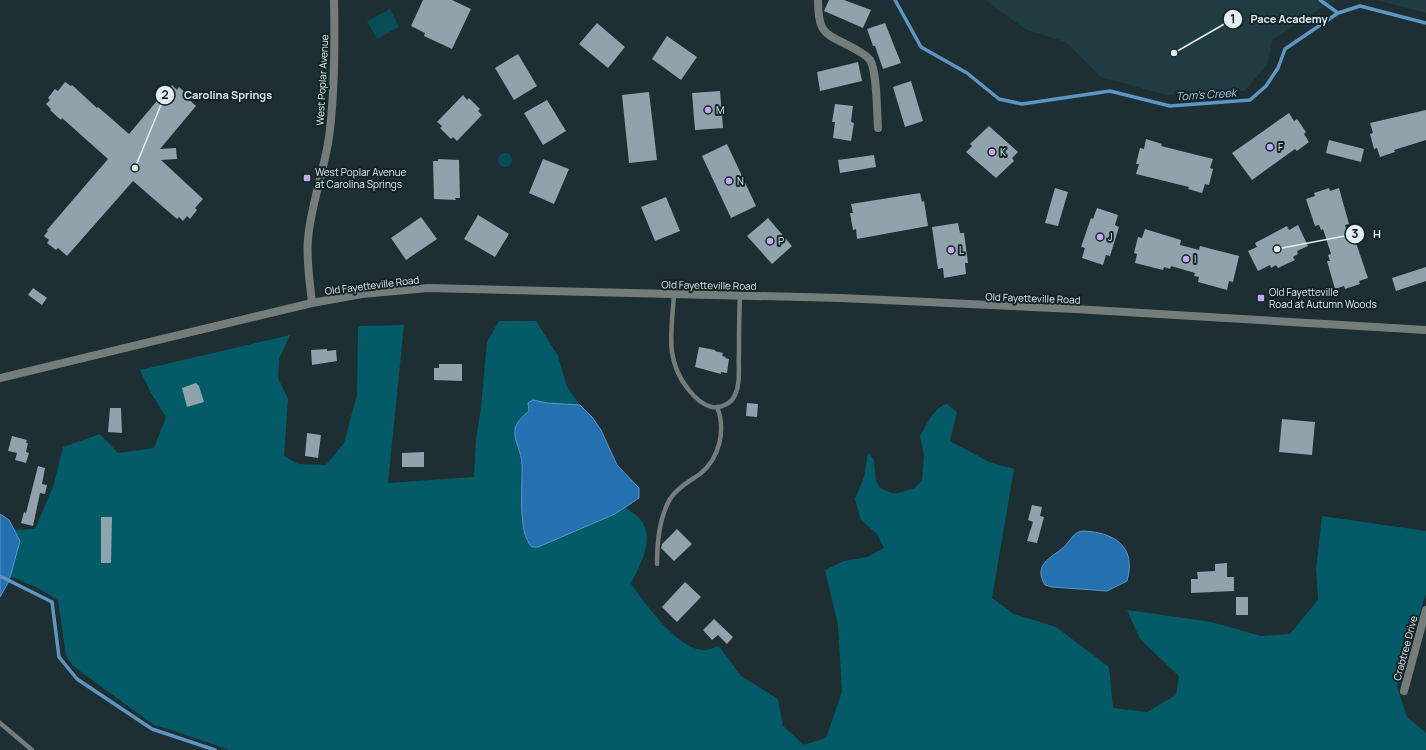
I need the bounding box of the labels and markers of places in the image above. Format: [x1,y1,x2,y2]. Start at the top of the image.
callout: Pace Academy [1223,7,1336,30]
callout: Carolina Springs [155,83,280,106]
place label: M [716,103,724,117]
marker: M [703,105,713,115]
place label: F [1278,140,1283,154]
marker: F [1265,142,1275,152]
place label: K [1000,145,1006,159]
marker: K [987,147,997,157]
place label: West Poplar Avenue at Carolina Springs [315,165,407,191]
marker: West Poplar Avenue at Carolina Springs [302,173,312,183]
place label: N [737,174,744,188]
marker: N [724,176,734,186]
callout: H [1345,222,1389,245]
place label: J [1108,230,1113,244]
marker: J [1095,232,1105,242]
place label: P [778,234,784,248]
marker: P [765,236,775,246]
place label: L [959,243,964,257]
marker: L [946,245,956,255]
place label: I [1194,252,1196,266]
marker: I [1181,254,1191,264]
place label: Old Fayetteville Road at Autumn Woods [1269,285,1377,311]
marker: Old Fayetteville Road at Autumn Woods [1256,293,1266,303]

